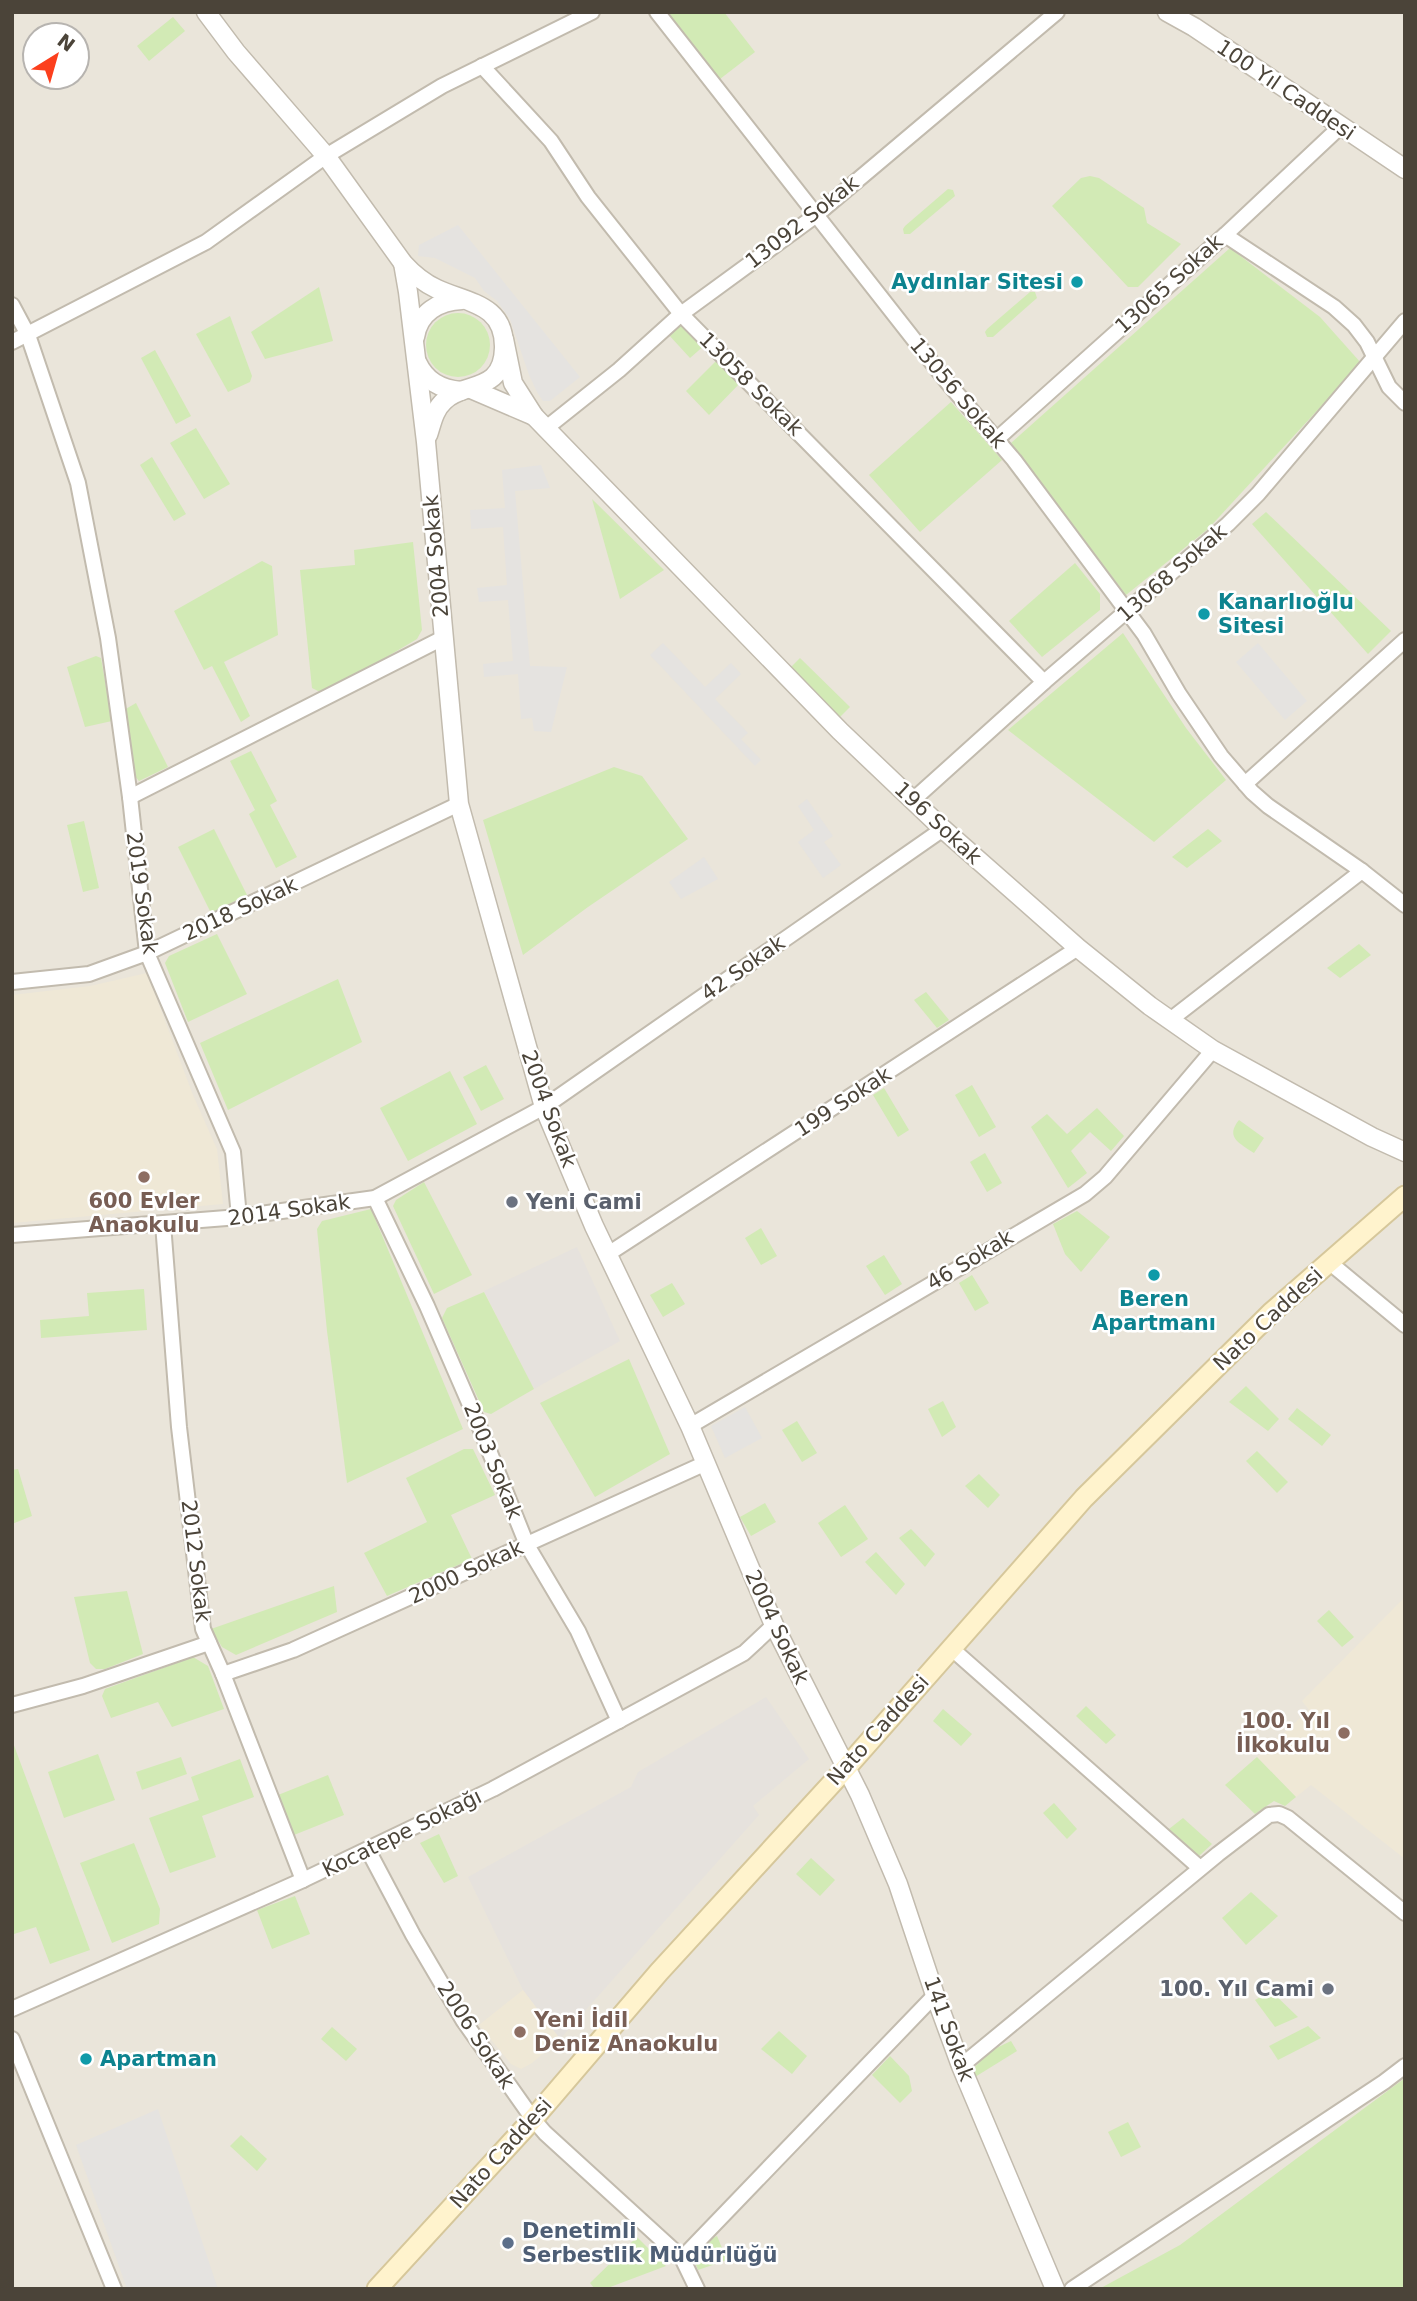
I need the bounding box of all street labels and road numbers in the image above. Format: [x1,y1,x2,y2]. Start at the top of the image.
street label: 100 Yıl Caddesi [1212,35,1360,145]
street label: 13092 Sokak [741,170,864,273]
street label: 13065 Sokak [1110,229,1228,339]
street label: 13058 Sokak [694,327,808,441]
street label: 13056 Sokak [905,333,1012,454]
street label: 2004 Sokak [419,493,453,618]
street label: 13068 Sokak [1113,519,1232,627]
street label: 196 Sokak [890,777,987,870]
street label: 2019 Sokak [122,830,163,956]
street label: 2018 Sokak [179,872,302,946]
street label: 42 Sokak [697,930,790,1005]
street label: 2004 Sokak [517,1047,582,1172]
street label: 199 Sokak [790,1062,896,1142]
street label: 2014 Sokak [226,1189,352,1230]
street label: 46 Sokak [923,1224,1018,1295]
street label: Nato Caddesi [1209,1262,1327,1376]
street label: 2003 Sokak [459,1399,527,1523]
street label: 2012 Sokak [177,1498,216,1624]
street label: 2000 Sokak [405,1535,528,1609]
street label: 2004 Sokak [740,1566,814,1689]
street label: Nato Caddesi [822,1670,934,1790]
street label: Kocatepe Sokağı [319,1784,485,1882]
street label: 141 Sokak [919,1973,979,2085]
street label: 2006 Sokak [432,1977,520,2094]
street label: Nato Caddesi [445,2093,557,2213]

